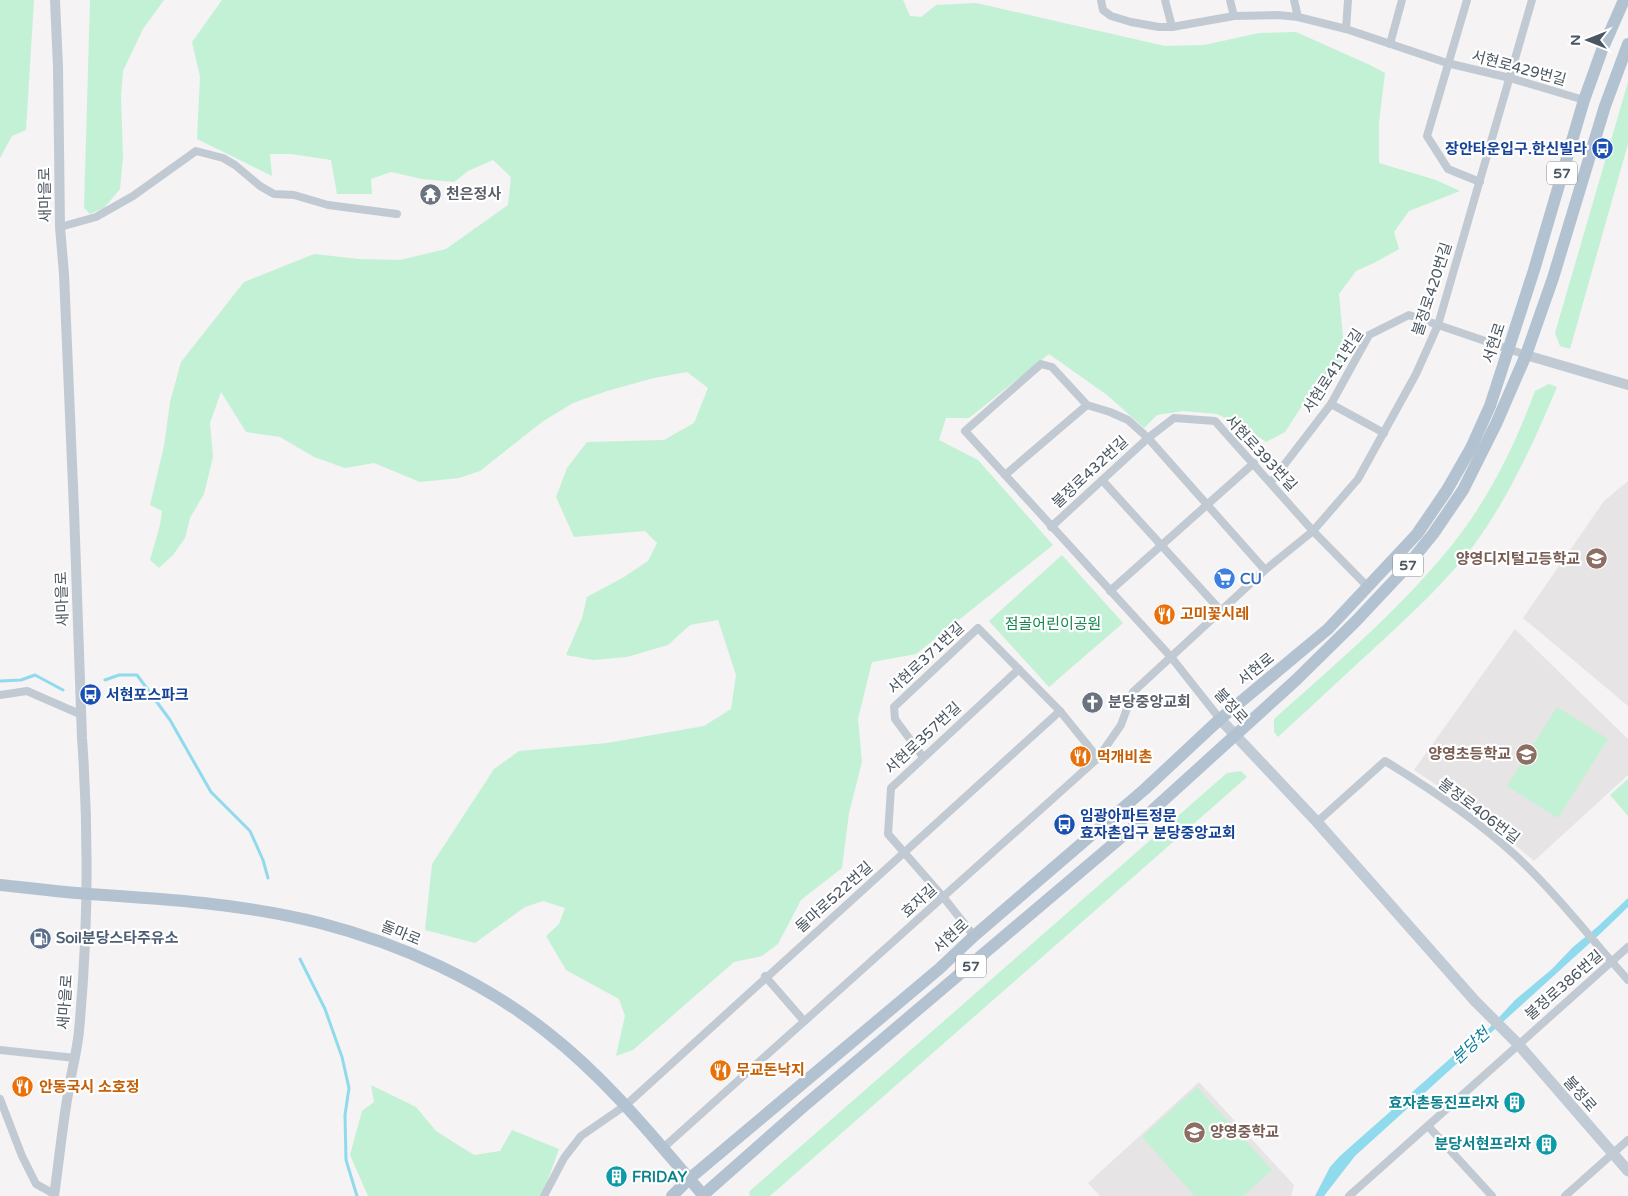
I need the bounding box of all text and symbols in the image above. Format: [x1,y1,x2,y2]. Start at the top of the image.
north arrow [1563,15,1613,65]
text: N [1567,34,1584,46]
street label: 서현로429번길 [1470,47,1568,89]
bus stop icon: 장안타운입구.한신빌라 [1591,137,1615,161]
place label: 장안타운입구.한신빌라 [1445,140,1587,158]
road number: 57 [1547,162,1577,184]
street label: 새마을로 [36,167,54,223]
temple icon: 천은정사 [418,182,442,206]
place label: 천은정사 [446,185,501,203]
street label: 불정로420번길 [1408,240,1456,338]
street label: 서현로 [1479,321,1509,365]
street label: 서현로411번길 [1299,325,1367,417]
street label: 서현로393번길 [1221,411,1301,495]
street label: 불정로432번길 [1048,432,1132,512]
school or university icon: 양영디지털고등학교 [1584,547,1608,571]
place label: 양영디지털고등학교 [1456,550,1580,568]
road number: 57 [1393,554,1423,576]
supermarket icon: CU [1212,567,1236,591]
place label: CU [1240,570,1262,588]
street label: 새마을로 [52,571,72,627]
restaurant icon: 고미꽃시레 [1152,602,1176,626]
place label: 고미꽃시레 [1180,605,1249,623]
park label: 점골어린이공원 [1005,615,1101,633]
street label: 서현로371번길 [884,618,968,698]
street label: 서현로 [1234,649,1278,689]
bus stop icon: 서현포스파크 [78,683,102,707]
street label: 불정로 [1210,685,1252,727]
place label: 서현포스파크 [106,686,189,704]
church icon: 분당중앙교회 [1080,690,1104,714]
place label: 분당중앙교회 [1108,693,1191,711]
street label: 서현로357번길 [881,698,965,778]
school or university icon: 양영초등학교 [1515,742,1539,766]
restaurant icon: 먹개비촌 [1069,745,1093,769]
place label: 양영초등학교 [1428,745,1511,763]
place label: 먹개비촌 [1097,748,1152,766]
street label: 불정로406번길 [1435,775,1523,847]
place label: 임광아파트정문 효자촌입구 분당중앙교회 [1080,807,1236,842]
bus stop icon: 임광아파트정문 효자촌입구 분당중앙교회 [1052,813,1076,837]
street label: 돌마로522번길 [792,858,876,936]
street label: 효자길 [898,880,940,922]
street label: 서현로 [930,915,972,957]
street label: 돌마로 [378,917,424,949]
fuel station icon: Soil분당스타주유소 [28,926,52,950]
place label: Soil분당스타주유소 [56,929,179,947]
street label: 불정로386번길 [1521,946,1607,1024]
road number: 57 [956,954,986,978]
street label: 새마을로 [54,974,76,1030]
water label: 분당천 [1448,1022,1496,1068]
restaurant icon: 무교돈낙지 [708,1058,732,1082]
place label: 무교돈낙지 [736,1061,805,1079]
street label: 불정로 [1560,1072,1600,1116]
restaurant icon: 안동국시 소호정 [11,1075,35,1099]
place label: 안동국시 소호정 [39,1078,140,1096]
building icon: 효자촌동진프라자 [1503,1091,1527,1115]
place label: 효자촌동진프라자 [1389,1094,1499,1112]
school or university icon: 양영중학교 [1182,1120,1206,1144]
place label: 양영중학교 [1210,1123,1279,1141]
building icon: 분당서현프라자 [1535,1132,1559,1156]
place label: 분당서현프라자 [1434,1135,1531,1153]
building icon: FRIDAY [604,1165,628,1189]
place label: FRIDAY [632,1168,687,1186]

